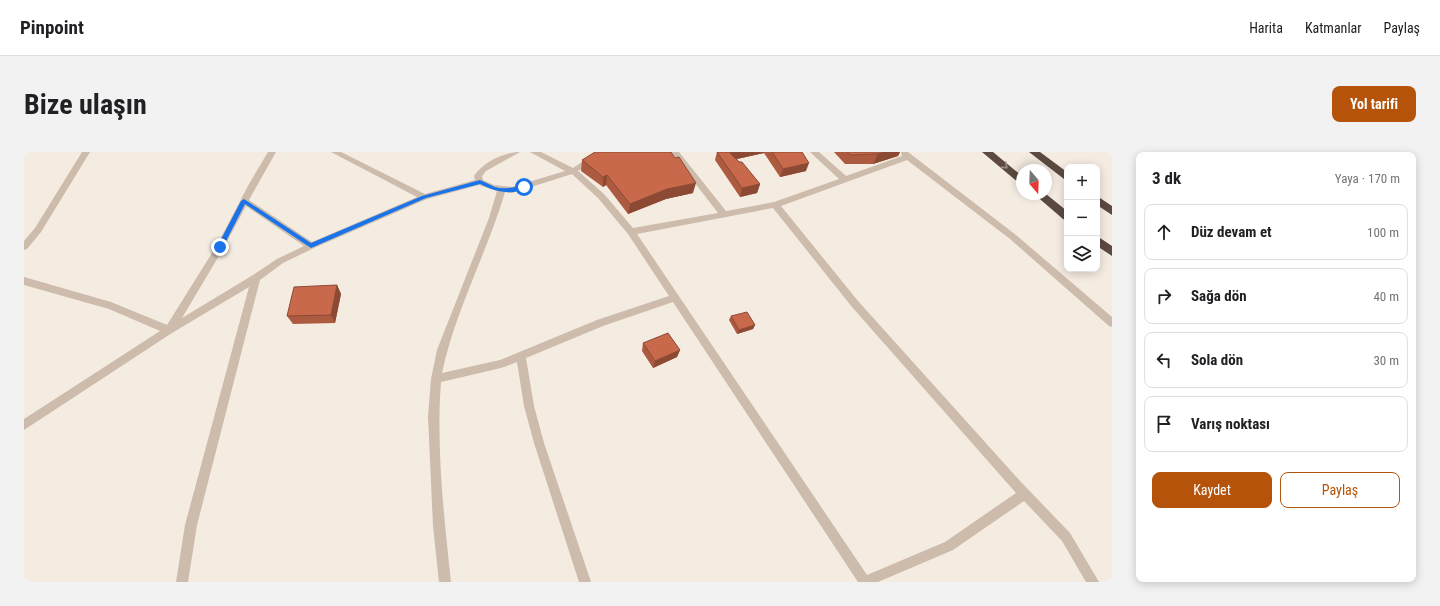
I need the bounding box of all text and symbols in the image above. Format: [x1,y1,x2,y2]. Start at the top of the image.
text: Pinpoint [20,16,84,39]
text: Harita [1249,20,1283,36]
text: Katmanlar [1305,20,1362,36]
text: Paylaş [1384,20,1420,36]
button: Yol tarifi [1332,86,1416,122]
text: Bize ulaşın [24,88,147,121]
one-way arrow [1000,162,1007,169]
north arrow [1016,164,1052,200]
map controls [1064,164,1100,272]
button: + [1064,164,1100,200]
text: 3 dk [1152,168,1181,188]
text: Yaya · 170 m [1335,171,1400,186]
route start [515,178,533,196]
button: − [1064,200,1100,236]
icon: ahead [1153,221,1175,243]
text: Düz devam et [1191,223,1272,241]
text: 100 m [1367,225,1399,240]
button: layers [1064,236,1100,272]
route end [211,238,229,256]
icon: right [1153,285,1175,307]
text: Sağa dön [1191,287,1247,305]
text: 40 m [1373,289,1399,304]
icon: left [1153,349,1175,371]
text: Sola dön [1191,351,1243,369]
text: 30 m [1373,353,1399,368]
icon: arrive [1153,413,1175,435]
text: Varış noktası [1191,415,1270,433]
button: Kaydet [1152,472,1272,508]
button: Paylaş [1280,472,1400,508]

